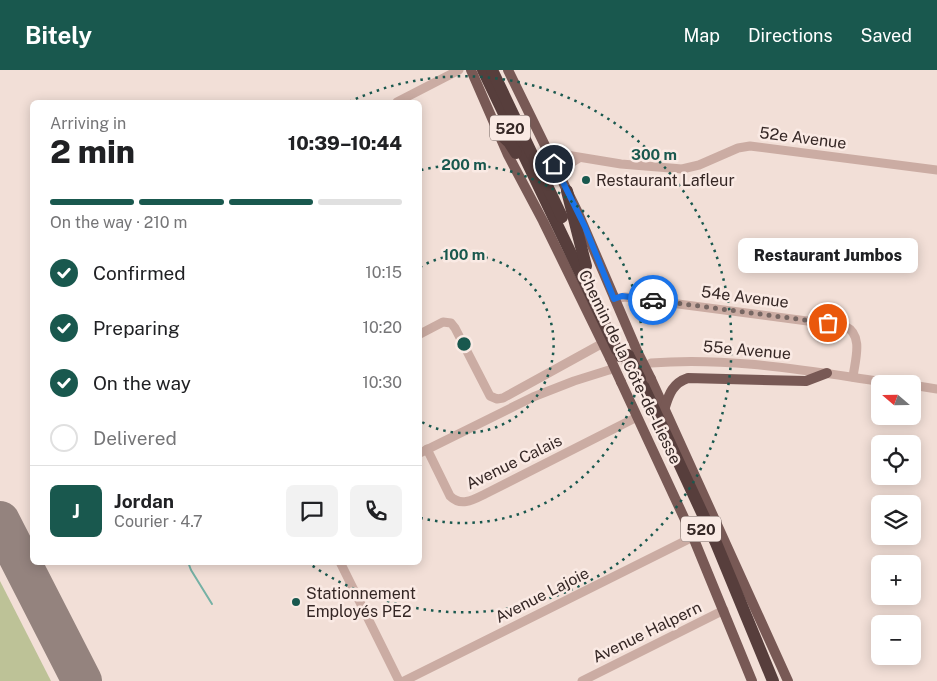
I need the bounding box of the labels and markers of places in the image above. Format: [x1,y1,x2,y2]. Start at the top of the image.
pin [533,143,575,185]
place label: Restaurant Lafleur [596,171,735,190]
marker: Restaurant Lafleur [580,174,592,186]
callout: Restaurant Jumbos [738,238,918,273]
pin [807,302,849,344]
centre of rings [455,335,473,353]
place label: Stationnement Employés PE2 [306,584,416,621]
marker: Stationnement Employés PE2 [290,596,302,608]

